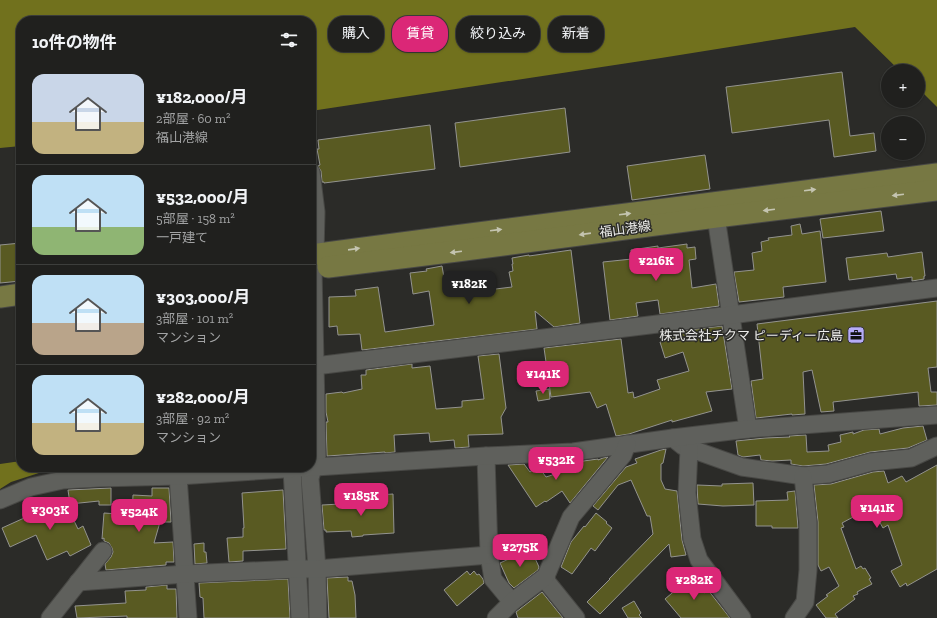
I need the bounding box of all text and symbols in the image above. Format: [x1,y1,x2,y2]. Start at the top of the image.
chip: 購入 [328,16,384,52]
chip: 賃貸 [392,16,448,52]
chip: 絞り込み [456,16,540,52]
chip: 新着 [548,16,604,52]
icon: filters [278,29,300,51]
text: 10件の物件 [32,32,117,52]
map controls [881,64,925,160]
button: + [881,64,925,108]
text: ¥182,000/月 [156,87,248,107]
icon: home [64,90,112,138]
text: 2部屋 · 60 m² [156,111,231,126]
button: − [881,116,925,160]
text: 福山港線 [156,130,208,145]
text: ¥532,000/月 [156,187,250,207]
one-way arrow [804,187,816,193]
icon: home [64,191,112,239]
one-way arrow [892,192,904,198]
one-way arrow [763,207,775,214]
text: 5部屋 · 158 m² [156,211,235,226]
one-way arrow [619,211,631,217]
street label: 福山港線 [598,218,652,240]
one-way arrow [490,227,502,233]
text: 一戸建て [156,230,208,245]
one-way arrow [579,231,591,237]
one-way arrow [347,246,360,252]
one-way arrow [450,248,462,255]
pin: ¥216K [628,248,684,282]
text: ¥216K [638,253,674,268]
pin: ¥182K [441,271,497,305]
text: ¥182K [451,276,487,291]
text: ¥303,000/月 [156,287,250,307]
icon: home [64,291,112,339]
text: 3部屋 · 101 m² [156,311,233,326]
office icon: 株式会社チクマ ピーディー広島 [846,325,866,345]
place label: 株式会社チクマ ピーディー広島 [659,328,843,343]
text: マンション [156,330,221,345]
pin: ¥141K [515,361,571,395]
text: ¥141K [526,366,560,381]
text: ¥282,000/月 [156,387,250,407]
icon: home [64,391,112,439]
text: 3部屋 · 92 m² [156,411,229,426]
text: マンション [156,430,221,445]
pin: ¥532K [528,447,584,481]
text: ¥532K [537,452,575,467]
pin: ¥185K [333,483,389,517]
text: ¥185K [343,488,379,503]
pin: ¥141K [849,495,905,529]
pin: ¥303K [22,497,78,531]
pin: ¥524K [111,499,167,533]
text: ¥141K [860,500,894,515]
text: ¥303K [31,502,69,517]
text: ¥524K [120,504,158,519]
pin: ¥275K [492,534,548,568]
text: ¥275K [502,539,538,554]
pin: ¥282K [666,567,722,601]
text: ¥282K [675,572,713,587]

